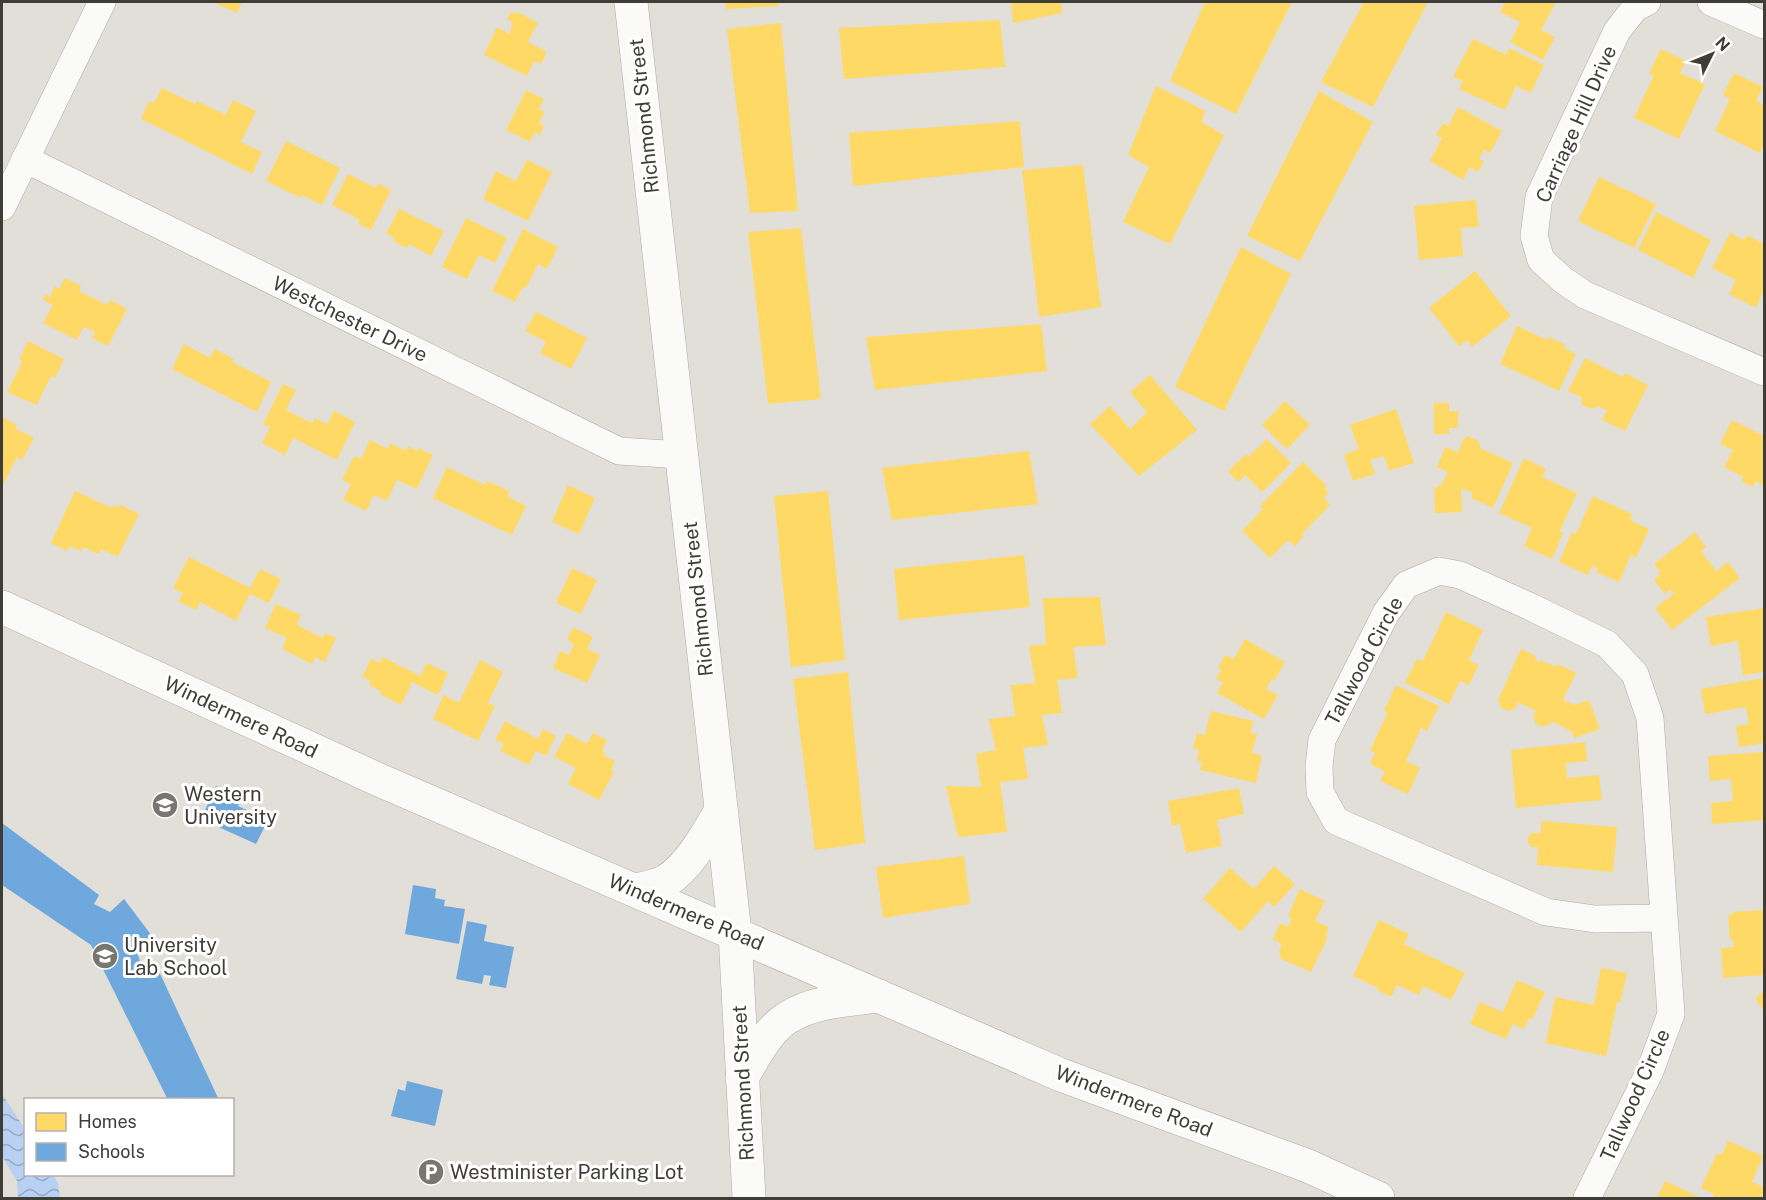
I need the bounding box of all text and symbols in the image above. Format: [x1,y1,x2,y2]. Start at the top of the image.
north arrow [1682,24,1742,84]
text: N [1711,33,1734,55]
street label: Richmond Street [624,37,664,195]
street label: Carriage Hill Drive [1531,42,1621,206]
street label: Westchester Drive [269,271,431,367]
street label: Richmond Street [678,520,718,678]
street label: Tallwood Circle [1320,593,1408,729]
street label: Windermere Road [160,671,322,763]
place label: Western University [184,782,277,829]
school or university icon: Western University [150,790,180,820]
street label: Windermere Road [605,868,767,956]
place label: University Lab School [124,933,227,980]
school or university icon: University Lab School [90,941,120,971]
street label: Richmond Street [727,1004,759,1162]
street label: Tallwood Circle [1595,1025,1675,1165]
street label: Windermere Road [1052,1060,1216,1142]
legend [24,1098,234,1176]
text: Homes [78,1111,137,1132]
text: Schools [78,1141,145,1162]
parking icon: Westminister Parking Lot [416,1157,446,1187]
place label: Westminister Parking Lot [450,1160,684,1184]

